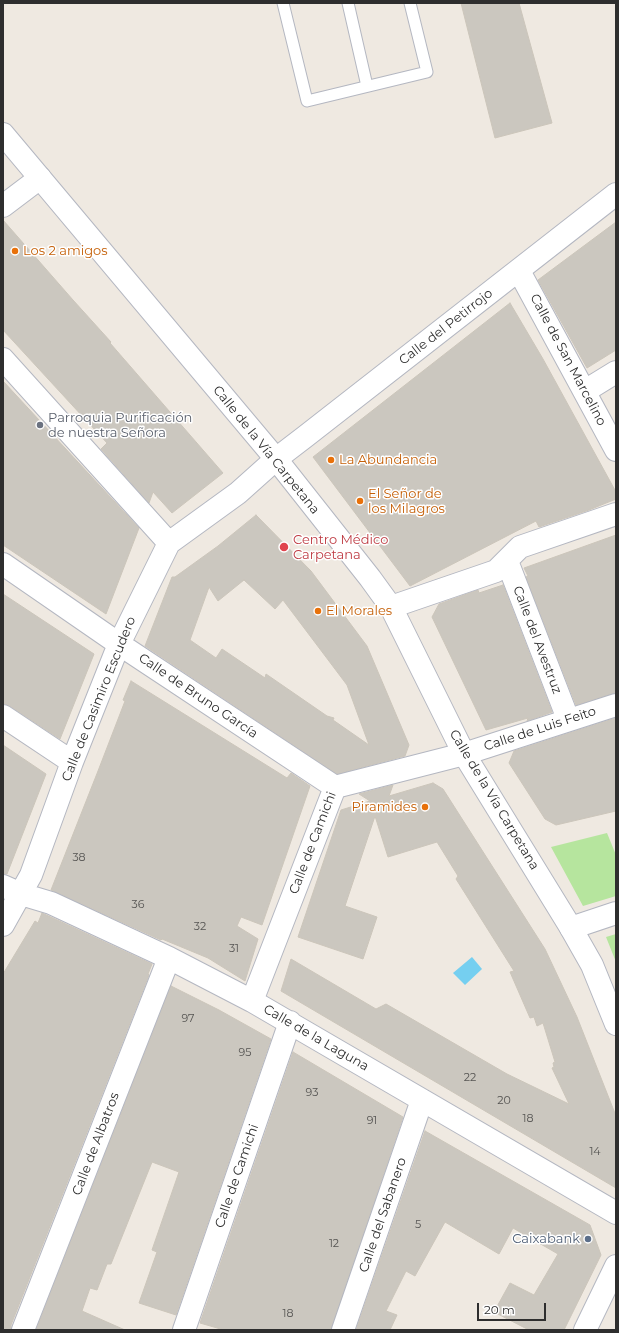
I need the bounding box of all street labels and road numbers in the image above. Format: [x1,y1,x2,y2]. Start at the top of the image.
street label: Calle del Petirrojo [396,286,496,368]
street label: Calle de San Marcelino [527,291,609,429]
street label: Calle de la Vía Carpetana [209,383,323,517]
street label: Calle del Avestruz [509,584,565,696]
street label: Calle de Casimiro Escudero [59,614,139,784]
street label: Calle de Bruno García [135,650,261,742]
street label: Calle de Luis Feito [482,703,598,755]
street label: Calle de la Vía Carpetana [446,727,542,873]
street label: Calle de Camichi [286,789,340,897]
street label: Calle de la Laguna [261,1001,371,1075]
street label: Calle de Albatros [69,1090,123,1198]
street label: Calle de Camichi [212,1122,262,1230]
street label: Calle del Sabanero [356,1155,410,1275]

